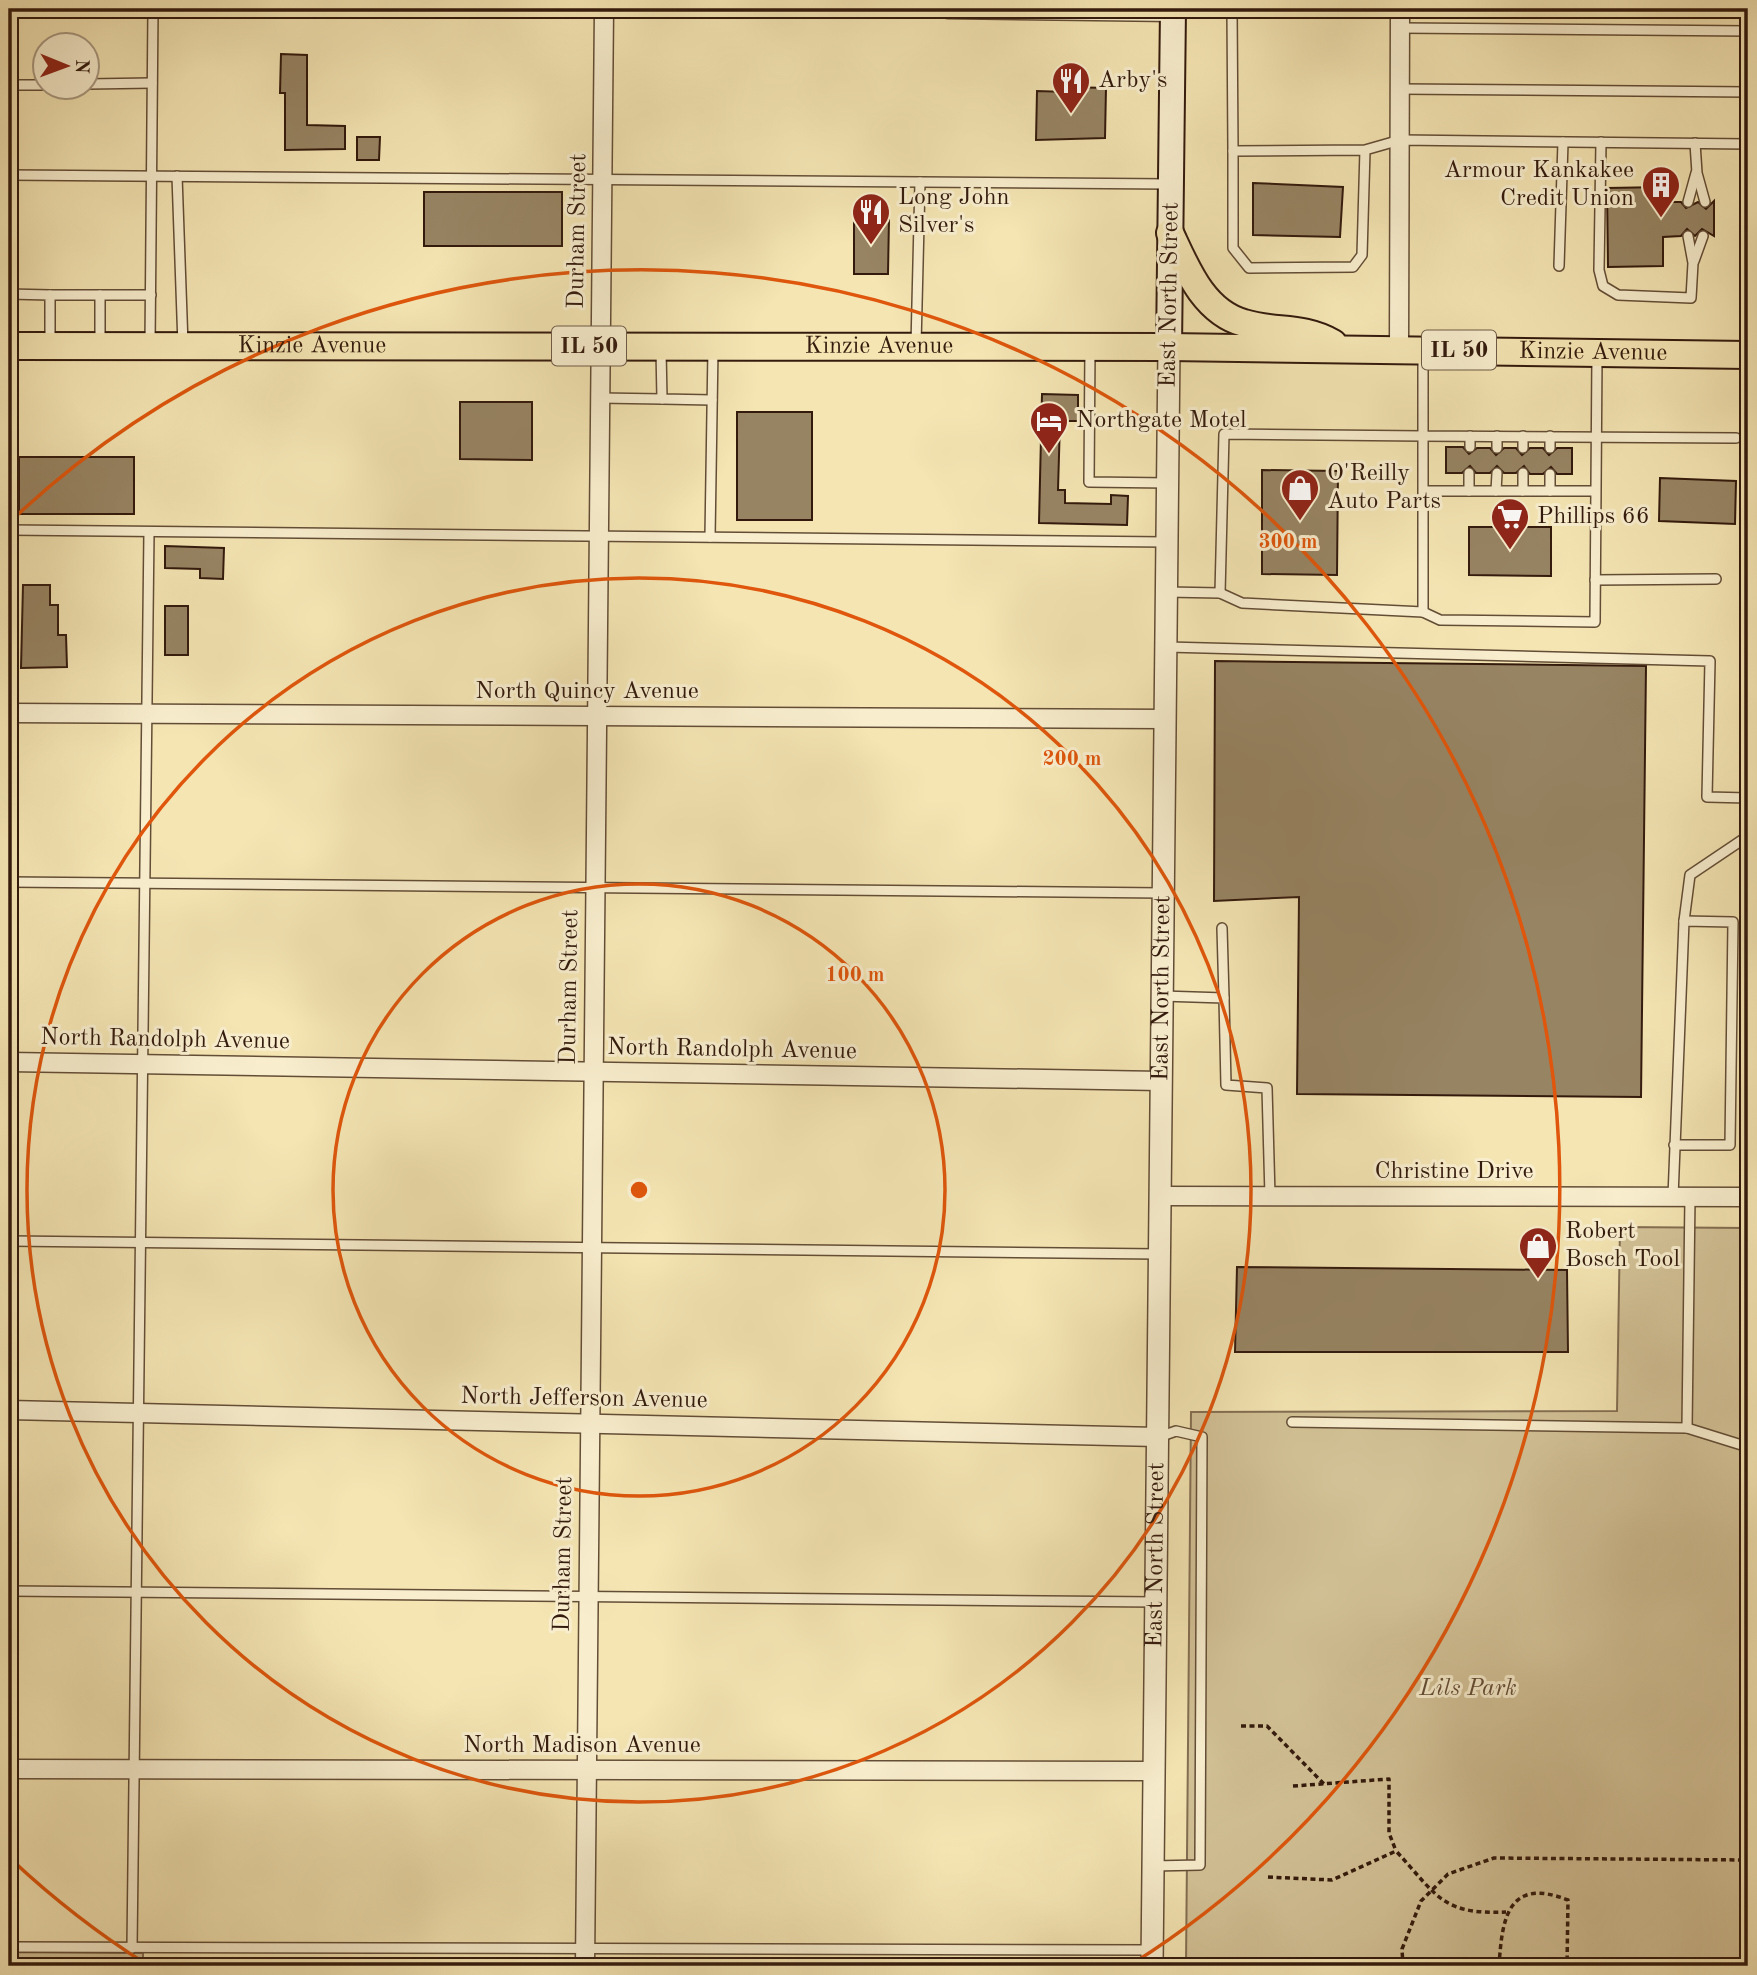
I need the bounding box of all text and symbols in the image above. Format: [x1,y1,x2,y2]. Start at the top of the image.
north arrow [32,32,102,102]
text: N [71,59,90,74]
restaurant icon: Arby's [1050,60,1092,115]
place label: Arby's [1098,69,1167,93]
street label: Durham Street [565,153,591,309]
place label: Armour Kankakee Credit Union [1444,159,1634,211]
building icon: Armour Kankakee Credit Union [1640,164,1682,219]
place label: Long John Silver's [898,186,1010,238]
restaurant icon: Long John Silver's [850,191,892,246]
street label: East North Street [1156,202,1184,388]
road number: IL 50 [552,326,626,366]
road number: IL 50 [1422,330,1496,370]
street label: Kinzie Avenue [238,334,386,358]
street label: Kinzie Avenue [805,335,953,359]
street label: Kinzie Avenue [1518,340,1667,366]
hotel icon: Northgate Motel [1028,400,1070,455]
place label: Northgate Motel [1076,409,1247,433]
place label: O'Reilly Auto Parts [1327,462,1441,514]
shop icon: O'Reilly Auto Parts [1279,467,1321,522]
supermarket icon: Phillips 66 [1489,496,1531,551]
place label: Phillips 66 [1537,505,1650,529]
text: 300 m [1258,532,1318,553]
street label: North Quincy Avenue [475,680,699,704]
text: 200 m [1042,749,1102,770]
street label: East North Street [1149,895,1175,1081]
street label: Durham Street [557,909,583,1065]
text: 100 m [825,965,885,986]
street label: North Randolph Avenue [40,1026,290,1054]
street label: North Randolph Avenue [607,1036,857,1064]
street label: Christine Drive [1374,1160,1534,1184]
centre of rings [627,1178,651,1202]
place label: Robert Bosch Tool [1565,1220,1680,1272]
shop icon: Robert Bosch Tool [1517,1225,1559,1280]
street label: North Jefferson Avenue [460,1385,708,1413]
street label: East North Street [1143,1462,1169,1648]
street label: Durham Street [551,1476,577,1632]
park label: Lils Park [1418,1677,1517,1701]
street label: North Madison Avenue [463,1734,701,1758]

